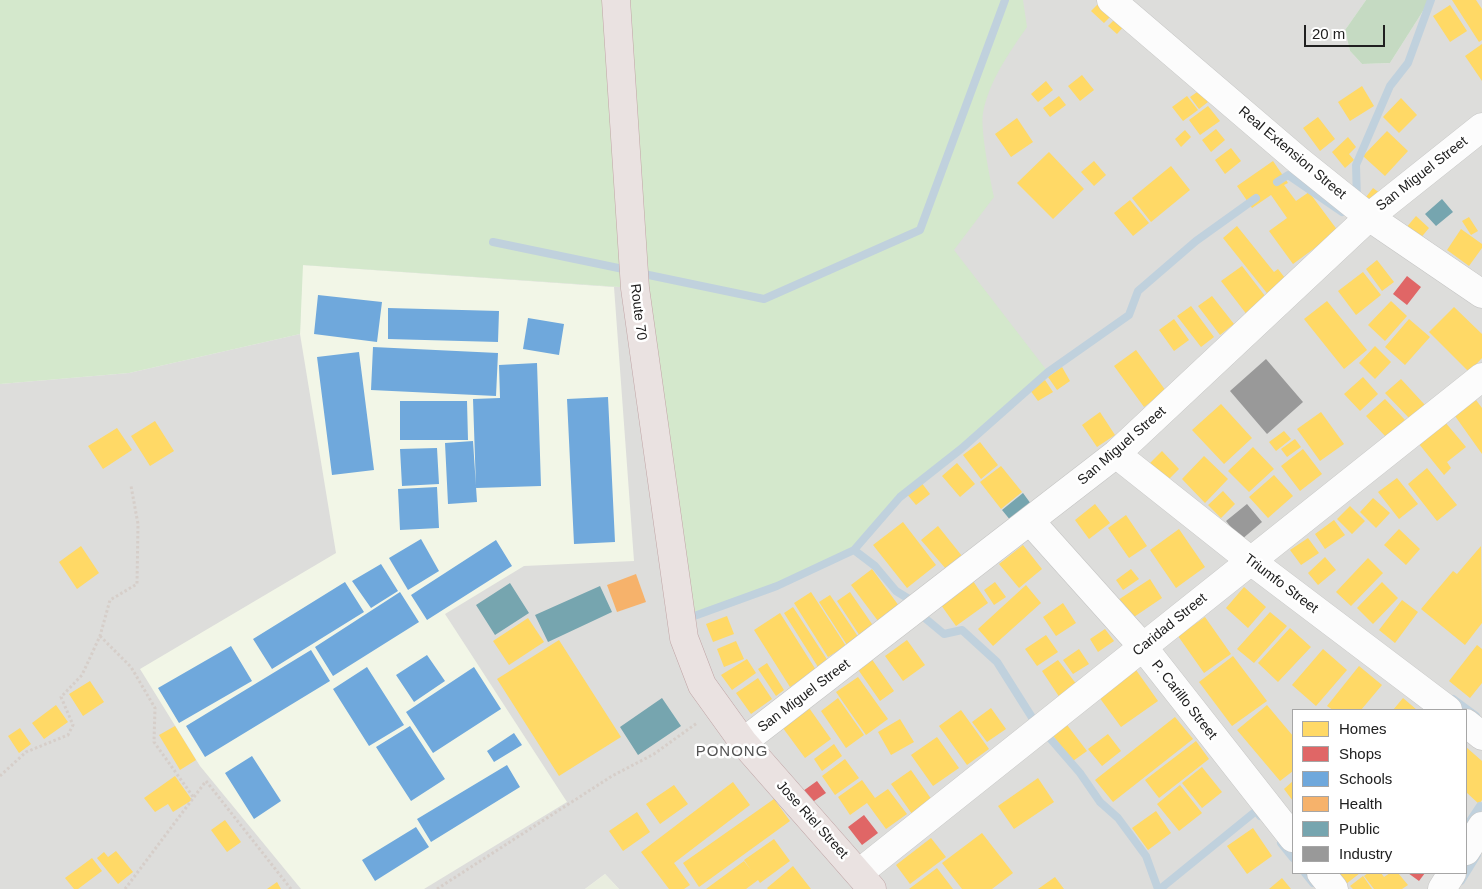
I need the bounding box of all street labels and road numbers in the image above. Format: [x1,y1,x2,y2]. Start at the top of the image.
street label: Real Extension Street [1235,103,1349,203]
street label: San Miguel Street [1373,133,1471,215]
street label: Route 70 [626,283,650,341]
street label: San Miguel Street [1074,403,1170,489]
street label: Triumfo Street [1241,551,1321,617]
street label: Caridad Street [1130,590,1210,660]
street label: San Miguel Street [755,656,853,736]
street label: P. Carillo Street [1148,657,1220,743]
street label: Jose Riel Street [773,778,851,862]

